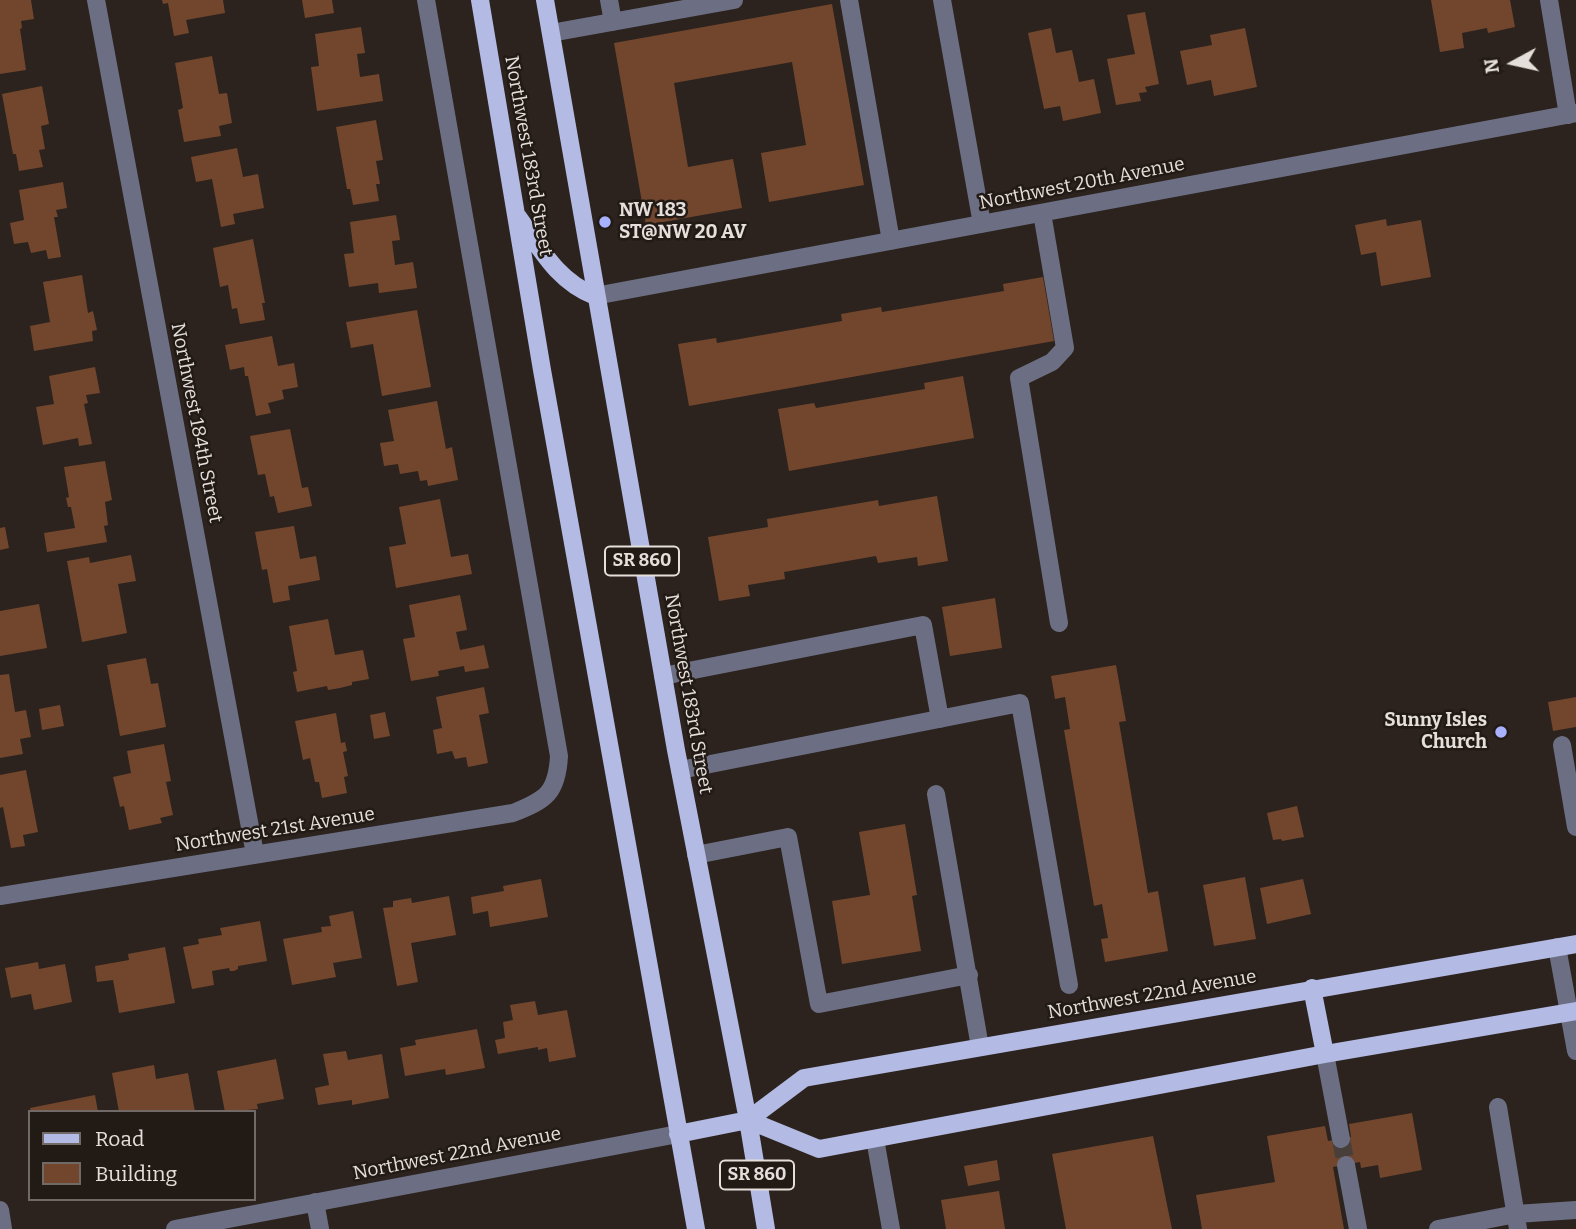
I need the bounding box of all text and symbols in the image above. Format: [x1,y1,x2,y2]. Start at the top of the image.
north arrow [1478,28,1548,98]
street label: Northwest 183rd Street [499,54,557,258]
text: N [1479,57,1504,75]
street label: Northwest 20th Avenue [977,153,1187,215]
place label: NW 183 ST@NW 20 AV [619,200,746,244]
marker: NW 183 ST@NW 20 AV [597,214,613,230]
street label: Northwest 184th Street [165,321,227,525]
road number: SR 860 [605,546,679,576]
street label: Northwest 183rd Street [659,592,717,796]
place label: Sunny Isles Church [1384,710,1487,754]
marker: Sunny Isles Church [1493,724,1509,740]
street label: Northwest 21st Avenue [174,803,376,857]
street label: Northwest 22nd Avenue [1046,965,1258,1025]
legend [28,1110,256,1201]
street label: Northwest 22nd Avenue [351,1123,563,1185]
text: Road [95,1126,144,1152]
road number: SR 860 [720,1160,794,1190]
text: Building [95,1161,177,1187]

